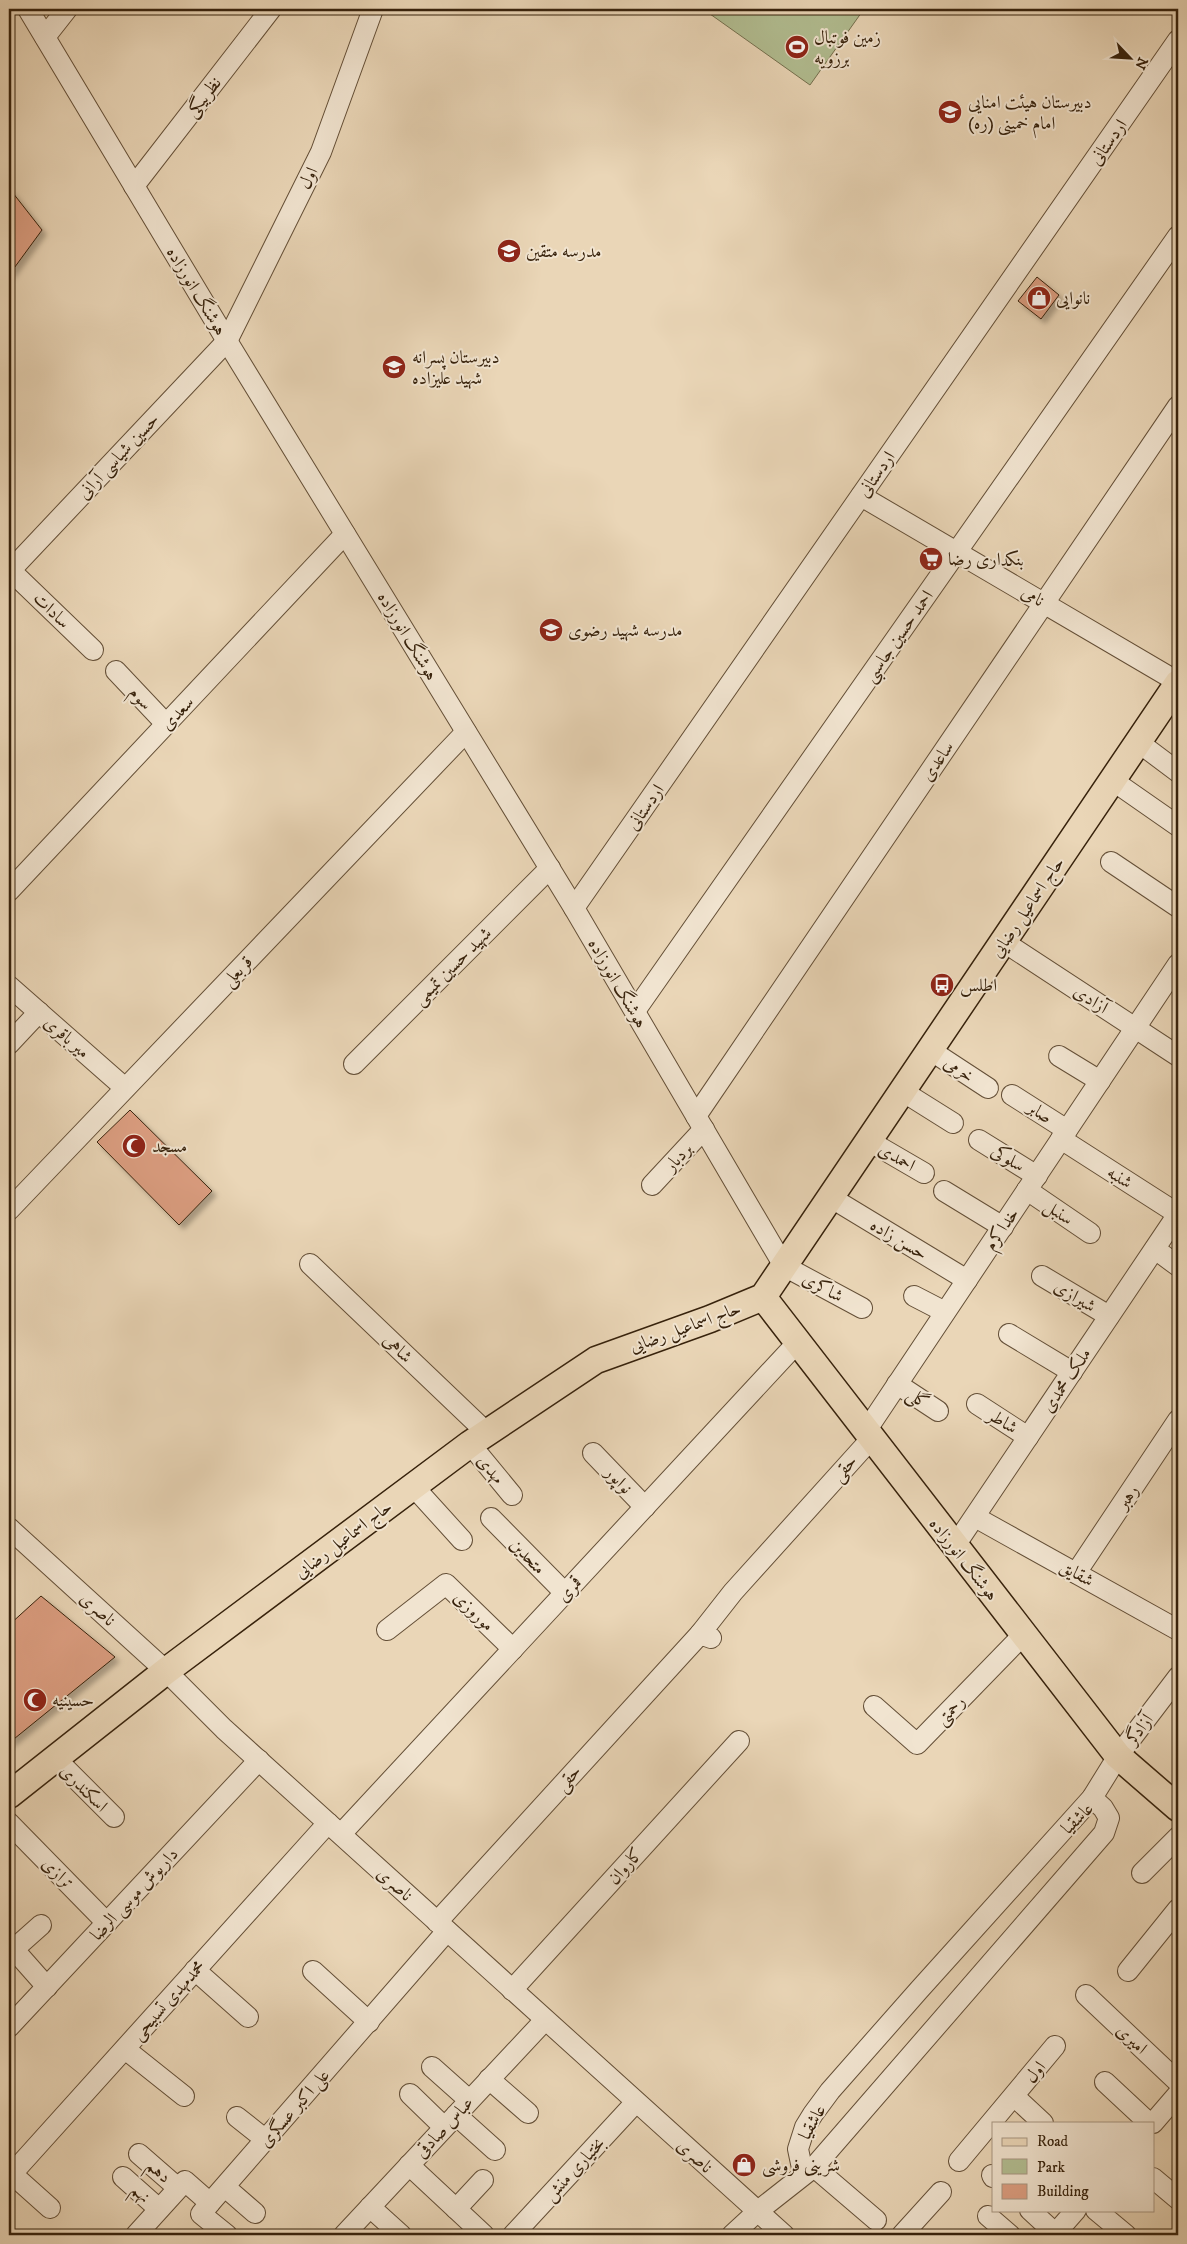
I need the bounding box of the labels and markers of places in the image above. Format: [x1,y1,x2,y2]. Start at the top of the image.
place label: زمین فوتبال برزویه [814,27,881,70]
sports icon: زمین فوتبال برزویه [784,34,810,60]
place label: دبیرستان هیئت امنایی امام خمینی (ره) [968,92,1092,139]
school or university icon: دبیرستان هیئت امنایی امام خمینی (ره) [937,99,963,125]
school or university icon: مدرسه متقین [496,238,522,264]
place label: مدرسه متقین [526,241,601,263]
shop icon: نانوایی [1026,285,1052,311]
place label: نانوایی [1056,288,1090,310]
place label: دبیرستان پسرانه شهید علیزاده [412,347,500,390]
school or university icon: دبیرستان پسرانه شهید علیزاده [381,354,407,380]
supermarket icon: بنکداری رضا [918,546,944,572]
place label: بنکداری رضا [948,549,1024,571]
school or university icon: مدرسه شهید رضوی [538,617,564,643]
place label: مدرسه شهید رضوی [568,620,682,642]
bus stop icon: اطلس [929,972,955,998]
place label: اطلس [960,975,997,997]
mosque icon: مسجد [121,1133,147,1159]
place label: مسجد [152,1136,187,1158]
mosque icon: حسینیه [22,1687,48,1713]
place label: حسینیه [52,1690,94,1712]
shop icon: شرینی فروشی [731,2152,757,2178]
place label: شرینی فروشی [762,2155,840,2178]

